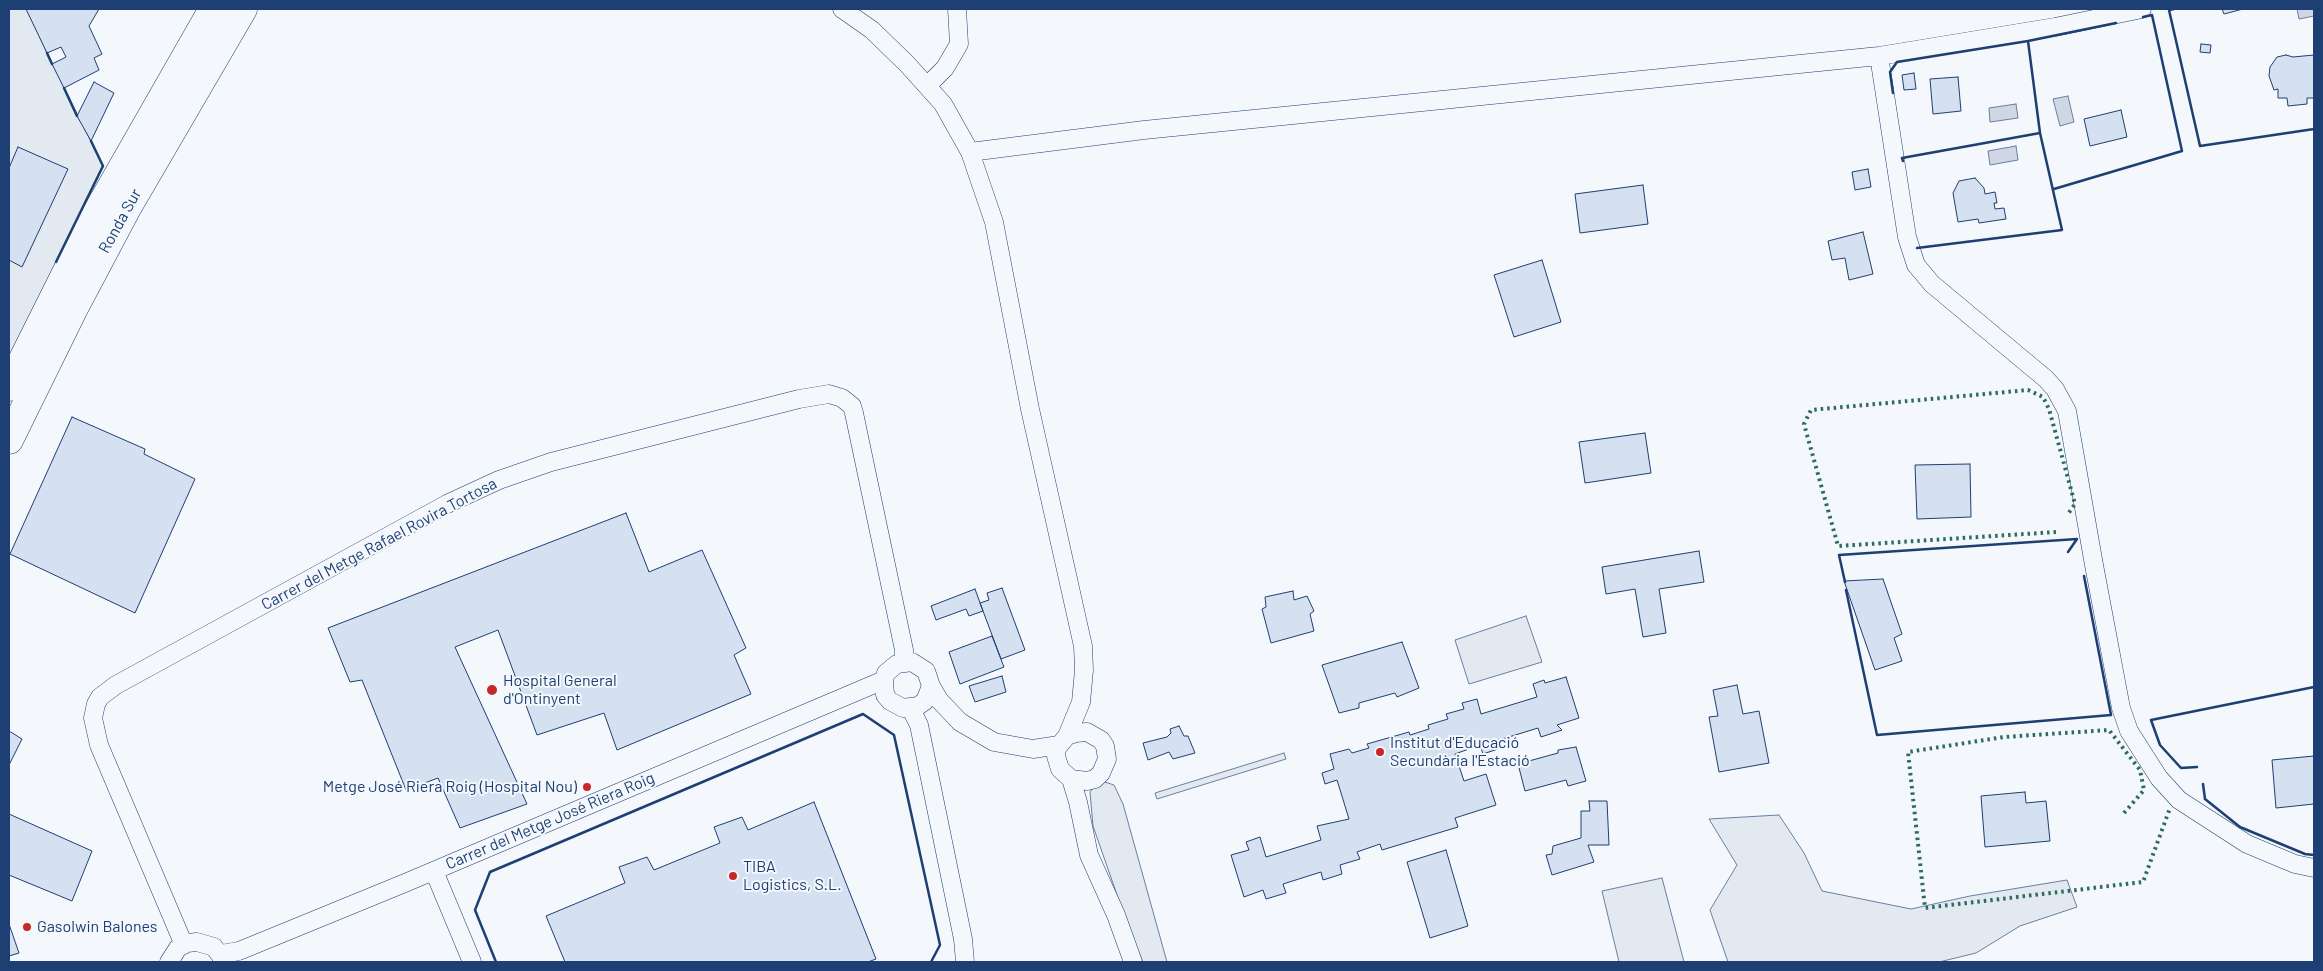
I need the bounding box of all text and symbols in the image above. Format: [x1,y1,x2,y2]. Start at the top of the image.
street label: Ronda Sur [94,185,146,257]
street label: Carrer del Metge Rafael Rovira Tortosa [258,474,500,614]
place label: Hospital General d'Ontinyent [503,671,617,709]
marker: Hospital General d'Ontinyent [485,683,499,697]
place label: Institut d'Educació Secundària l'Estació [1390,733,1530,771]
marker: Institut d'Educació Secundària l'Estació [1374,746,1386,758]
street label: Carrer del Metge José Riera Roig [443,768,657,874]
place label: Metge José Riera Roig (Hospital Nou) [323,777,577,797]
marker: Metge José Riera Roig (Hospital Nou) [581,781,593,793]
place label: TIBA Logistics, S.L. [743,857,842,895]
marker: TIBA Logistics, S.L. [727,870,739,882]
place label: Gasolwin Balones [37,917,158,937]
marker: Gasolwin Balones [21,921,33,933]

